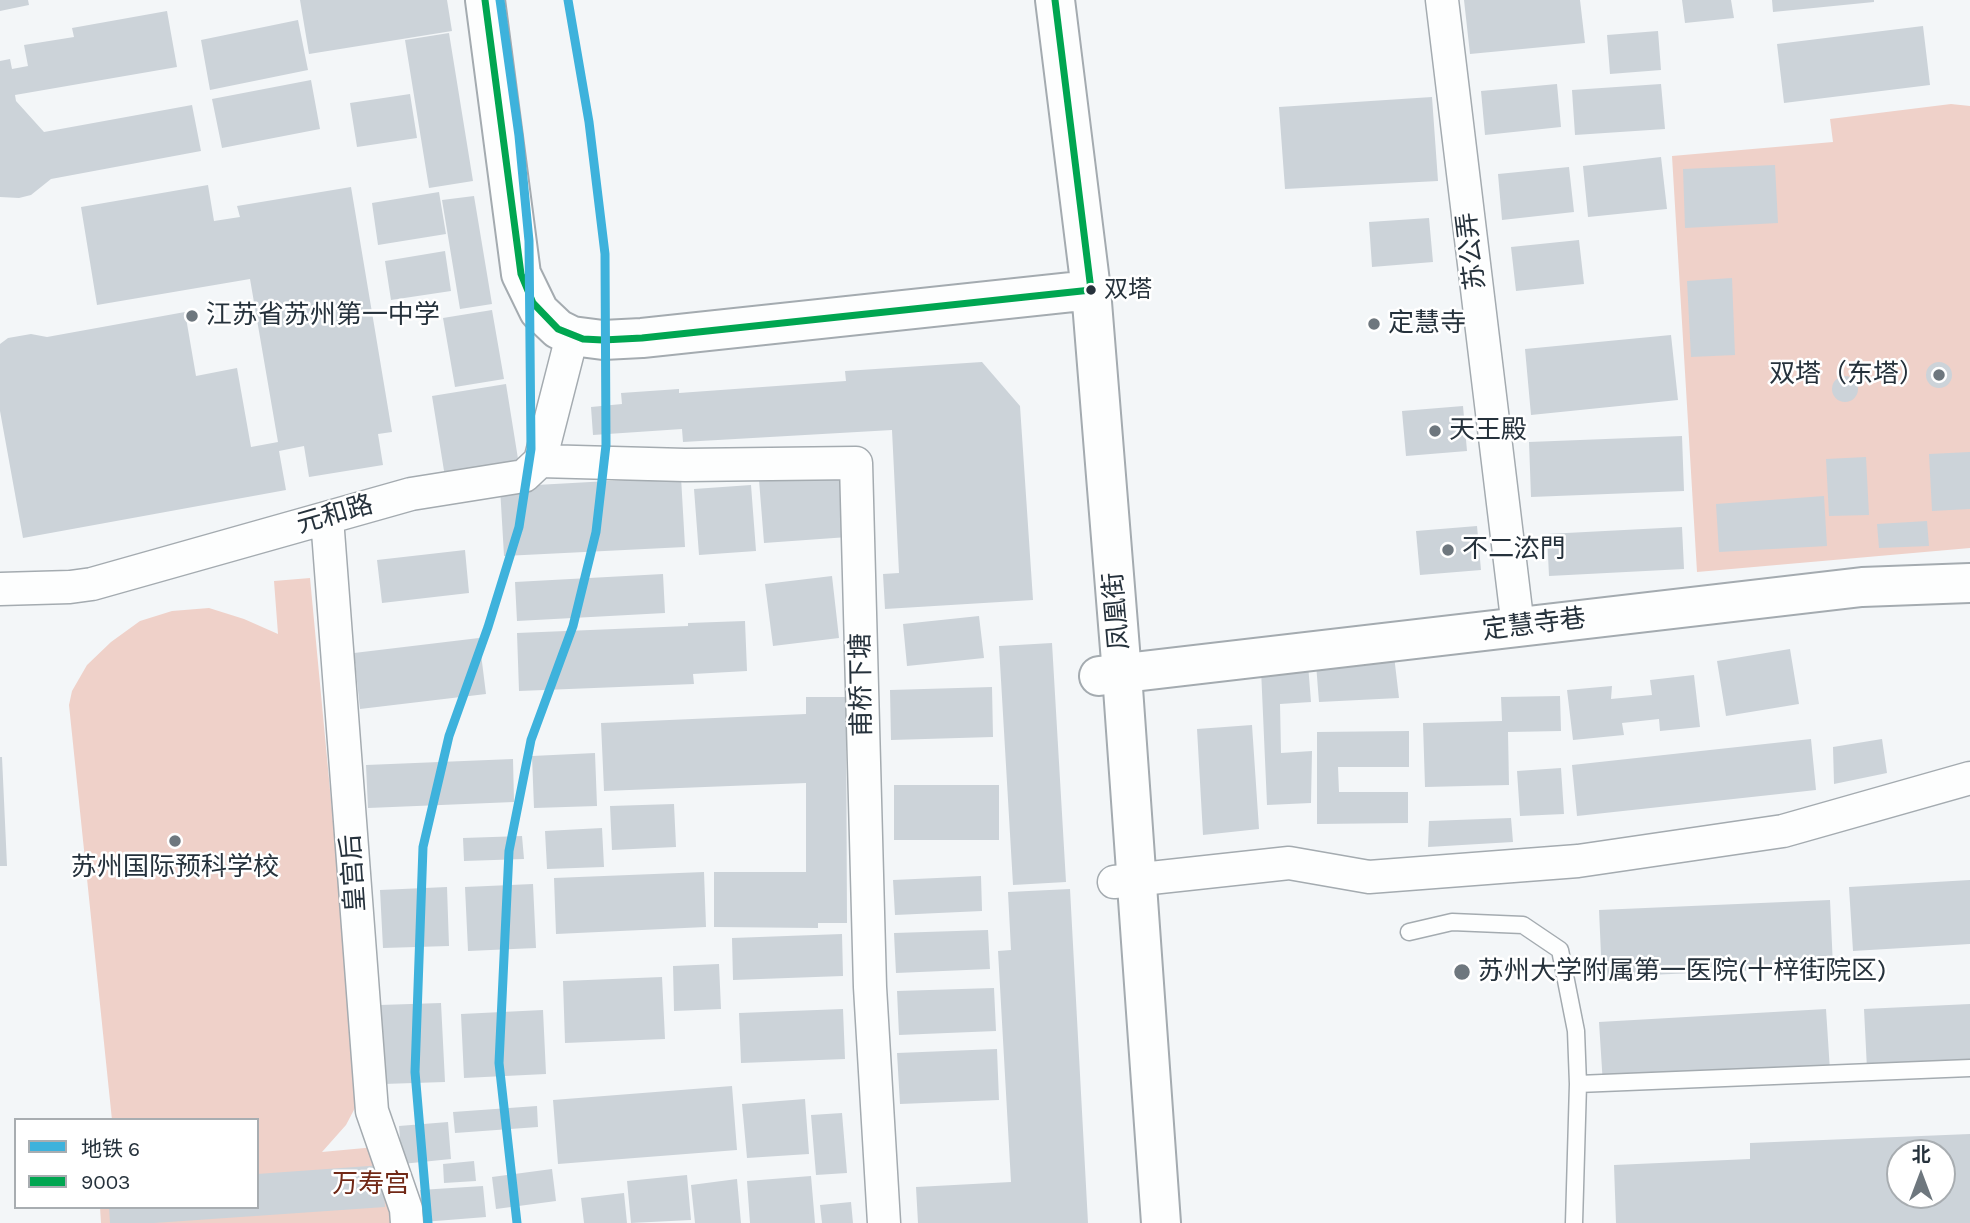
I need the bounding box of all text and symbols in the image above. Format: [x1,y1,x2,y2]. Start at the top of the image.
street label: 苏公弄 [1452,210,1492,292]
place label: 双塔 [1104,276,1152,304]
marker: 双塔 [1084,283,1098,297]
place label: 江苏省苏州第一中学 [206,300,440,332]
marker: 江苏省苏州第一中学 [184,308,200,324]
place label: 定慧寺 [1388,308,1466,340]
marker: 定慧寺 [1366,316,1382,332]
place label: 双塔（东塔） [1769,359,1925,391]
marker: 双塔（东塔） [1931,367,1947,383]
place label: 天王殿 [1449,415,1527,447]
marker: 天王殿 [1427,423,1443,439]
street label: 元和路 [293,489,377,541]
place label: 不二㳒門 [1462,534,1566,566]
marker: 不二㳒門 [1440,542,1456,558]
street label: 凤凰街 [1098,571,1136,651]
street label: 定慧寺巷 [1480,603,1588,647]
street label: 甫桥下塘 [845,633,879,737]
marker: 苏州国际预科学校 [167,833,183,849]
street label: 皇宫后 [336,833,372,913]
place label: 苏州国际预科学校 [71,852,279,884]
place label: 苏州大学附属第一医院(十梓街院区) [1478,956,1886,988]
marker: 苏州大学附属第一医院(十梓街院区) [1452,962,1472,982]
legend [14,1118,259,1209]
text: 地铁 6 [81,1137,140,1161]
north arrow [1886,1139,1956,1209]
text: 北 [1911,1144,1931,1166]
park label: 万寿宫 [332,1169,410,1201]
text: 9003 [81,1170,131,1194]

